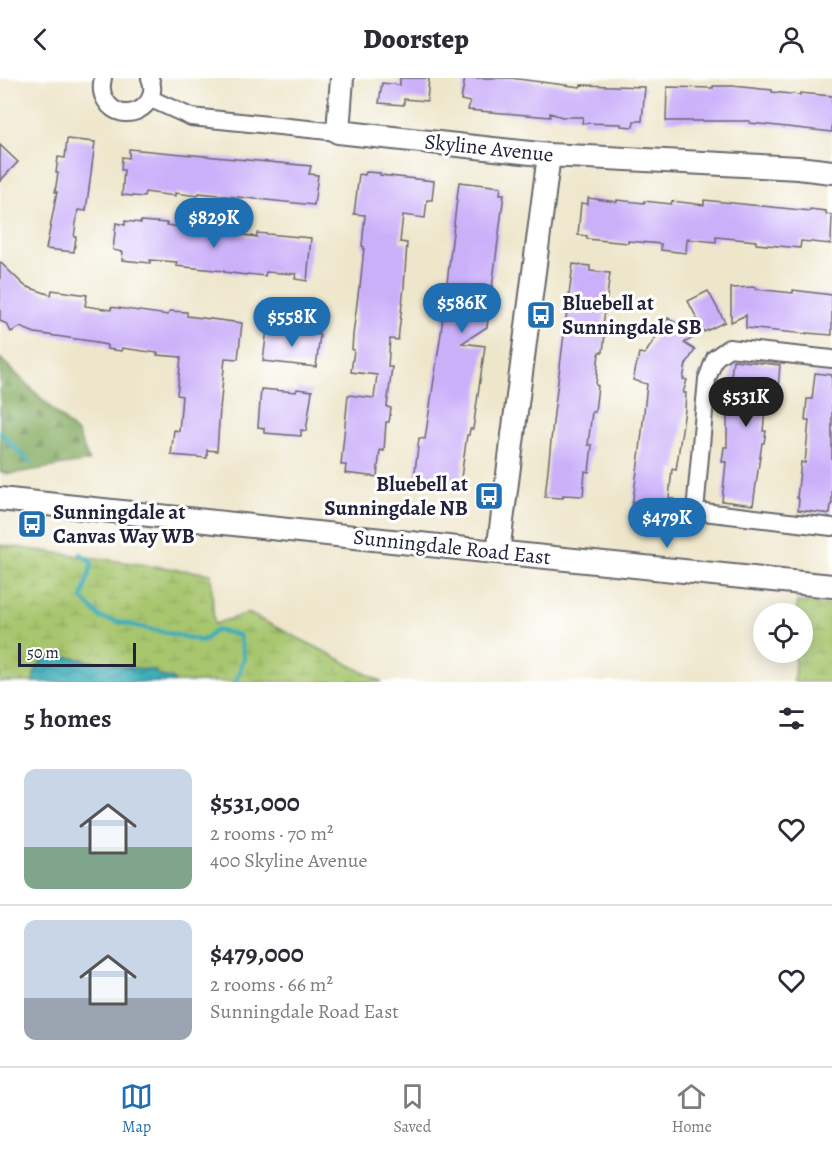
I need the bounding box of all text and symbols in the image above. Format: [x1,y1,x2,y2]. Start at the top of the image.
text: Doorstep [363,21,469,57]
icon: back [24,23,57,56]
icon: person [775,23,808,56]
street label: Skyline Avenue [423,127,555,169]
pin: $829K [172,198,256,249]
text: $829K [189,204,239,231]
pin: $586K [420,283,504,334]
text: $586K [437,289,487,316]
place label: Bluebell at Sunningdale SB [562,289,702,341]
pin: $558K [250,297,334,348]
bus stop icon: Bluebell at Sunningdale SB [525,299,557,331]
text: $558K [267,303,317,330]
pin: $531K [704,377,788,428]
text: $531K [723,383,769,410]
place label: Bluebell at Sunningdale NB [324,470,468,522]
bus stop icon: Bluebell at Sunningdale NB [473,480,505,512]
place label: Sunningdale at Canvas Way WB [53,498,195,550]
pin: $479K [625,498,709,549]
text: $479K [642,504,692,531]
bus stop icon: Sunningdale at Canvas Way WB [16,508,48,540]
street label: Sunningdale Road East [352,523,552,571]
map controls [753,603,813,663]
button: locate [753,603,813,663]
scale bar [18,640,136,668]
text: 50 m [27,642,59,664]
text: 5 homes [24,701,112,736]
icon: filters [775,702,808,735]
text: $531,000 [210,785,300,820]
icon: home [72,793,144,865]
icon: heart [775,813,808,846]
text: 2 rooms · 70 m² [210,820,334,847]
text: 400 Skyline Avenue [210,847,368,874]
text: $479,000 [210,936,304,971]
icon: home [72,944,144,1016]
icon: heart [775,964,808,997]
text: 2 rooms · 66 m² [210,971,333,998]
text: Sunningdale Road East [210,998,399,1025]
tab: Map [120,1080,153,1138]
tab: Saved [393,1080,431,1138]
tab: Home [672,1080,712,1138]

